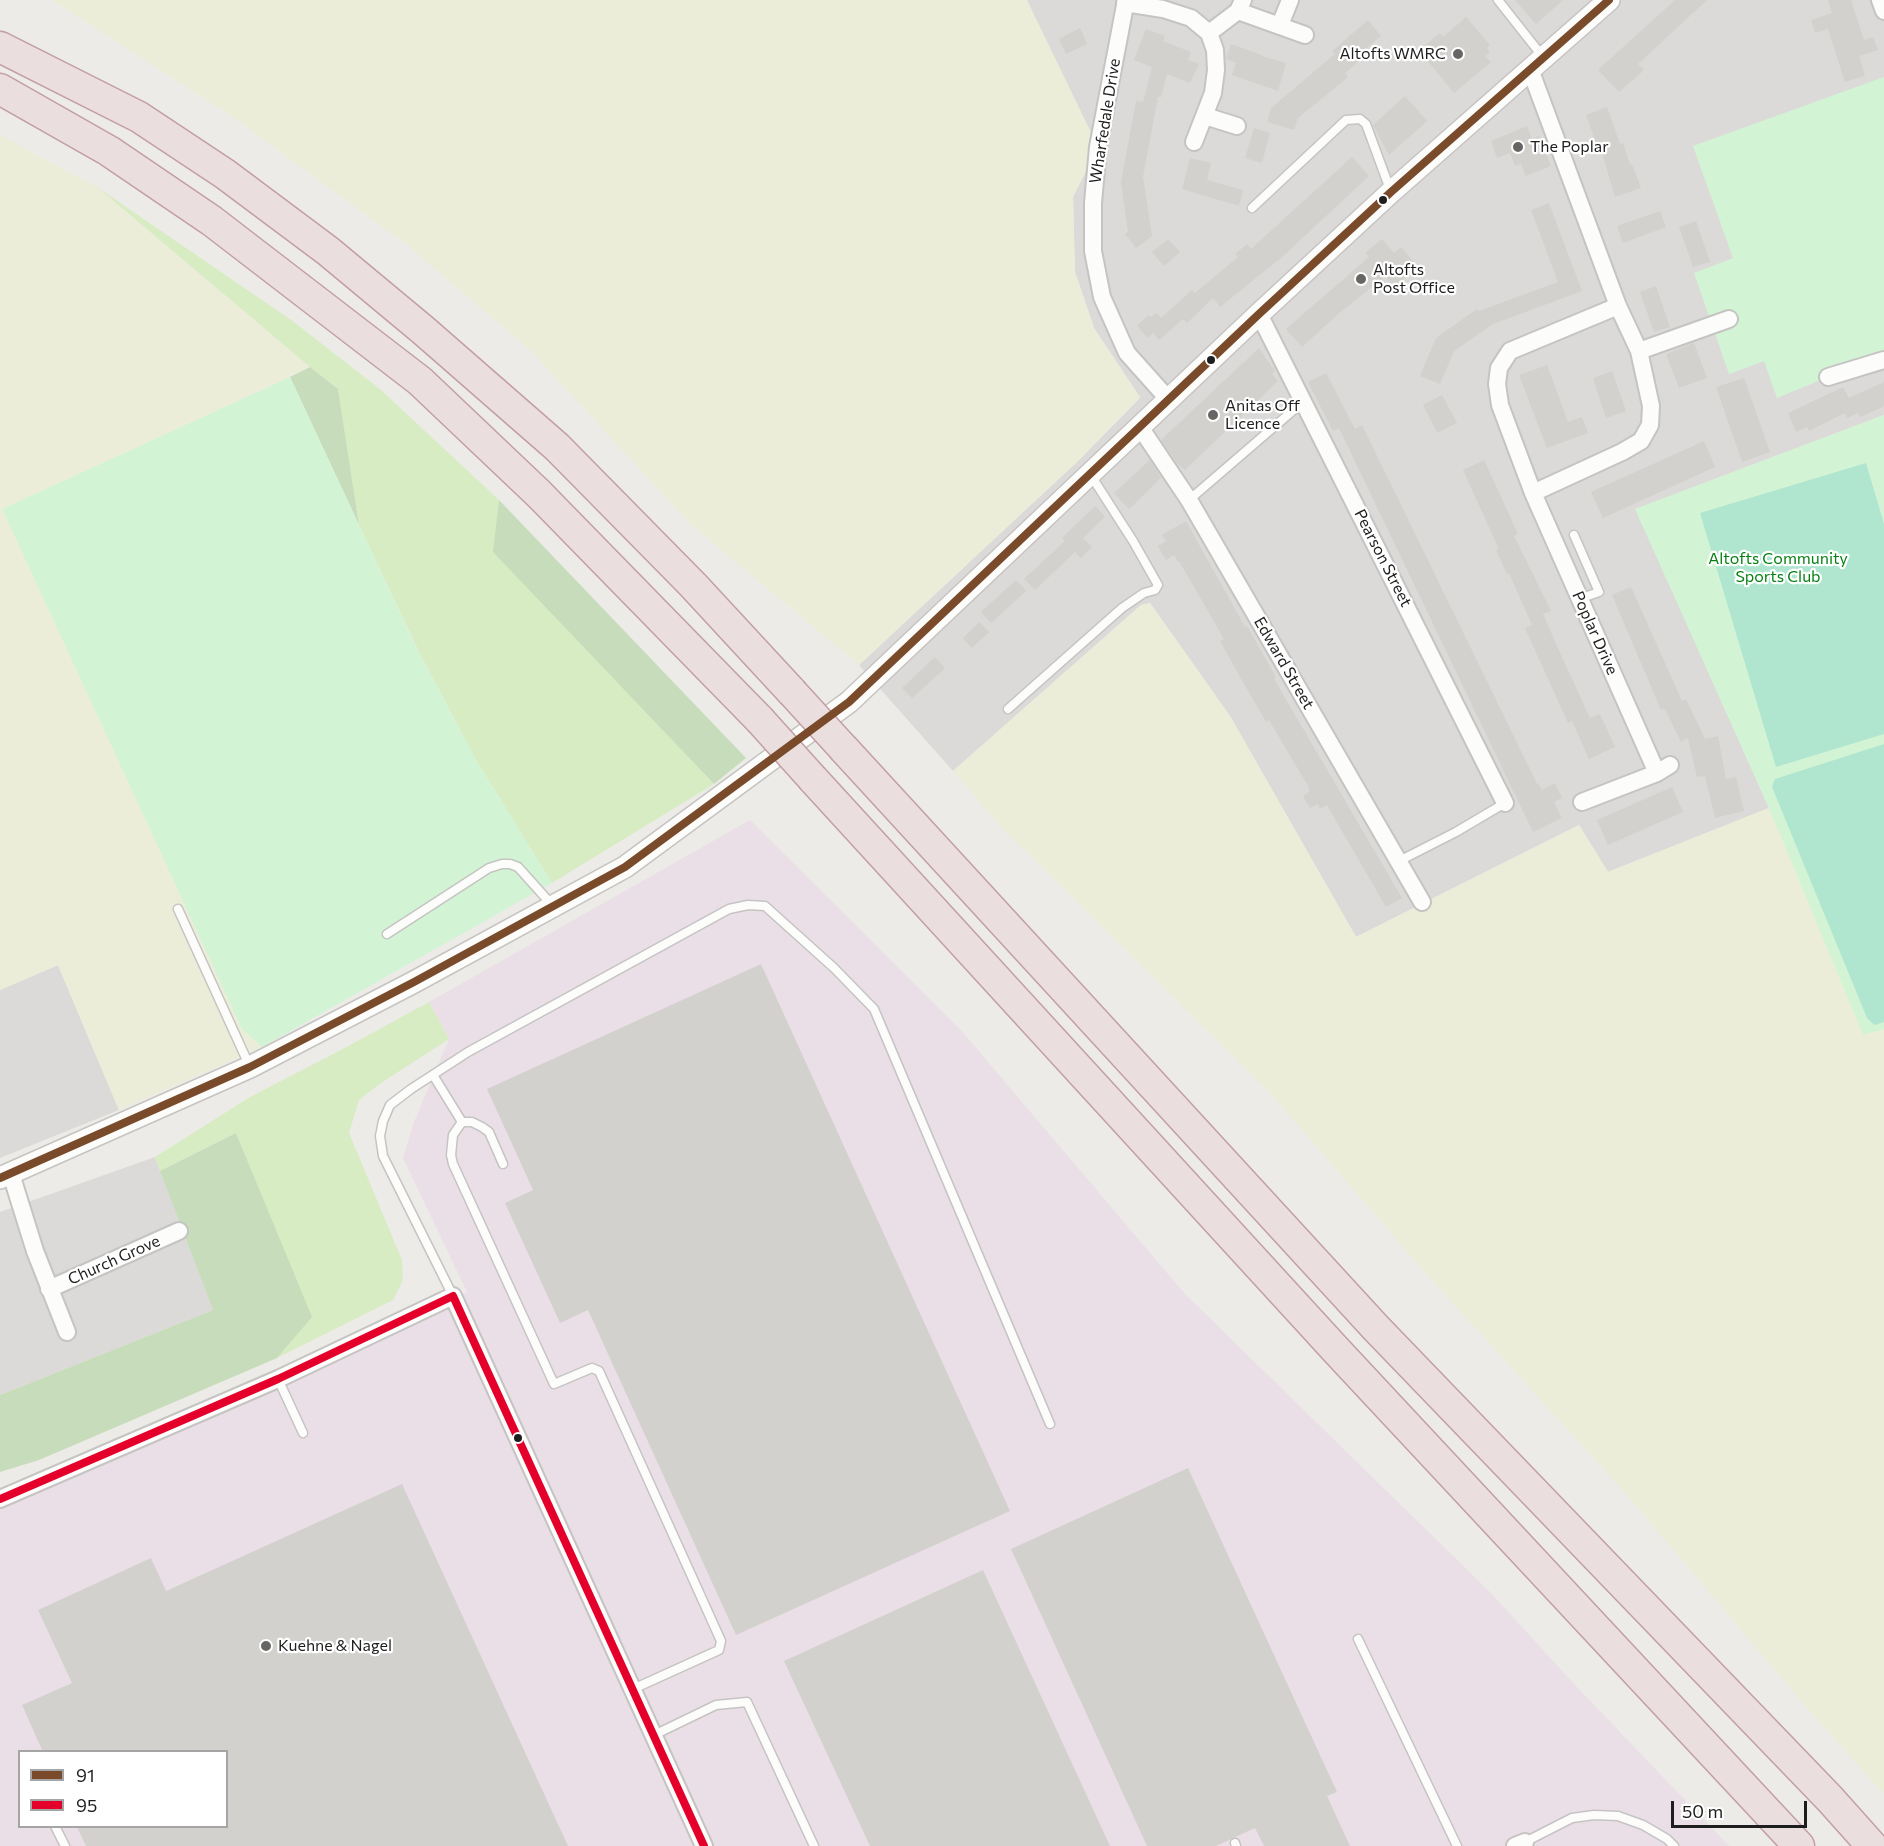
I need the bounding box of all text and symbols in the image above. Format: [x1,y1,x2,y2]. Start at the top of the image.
place label: Altofts WMRC [1339,44,1446,64]
marker: Altofts WMRC [1451,47,1465,61]
street label: Wharfedale Drive [1086,57,1124,185]
place label: The Poplar [1530,137,1609,157]
marker: The Poplar [1511,140,1525,154]
unlabelled marker [1377,194,1389,206]
place label: Altofts Post Office [1373,260,1455,298]
marker: Altofts Post Office [1354,272,1368,286]
unlabelled marker [1205,354,1217,366]
place label: Anitas Off Licence [1225,396,1300,434]
marker: Anitas Off Licence [1206,408,1220,422]
street label: Pearson Street [1350,506,1416,610]
park label: Altofts Community Sports Club [1708,549,1848,587]
street label: Poplar Drive [1568,588,1622,678]
street label: Edward Street [1250,613,1318,713]
street label: Church Grove [65,1231,163,1289]
unlabelled marker [512,1432,524,1444]
place label: Kuehne & Nagel [278,1636,392,1656]
marker: Kuehne & Nagel [259,1639,273,1653]
legend [18,1750,228,1828]
text: 91 [76,1764,95,1786]
scale bar [1674,1789,1810,1827]
text: 95 [76,1794,97,1816]
text: 50 m [1682,1800,1723,1822]

